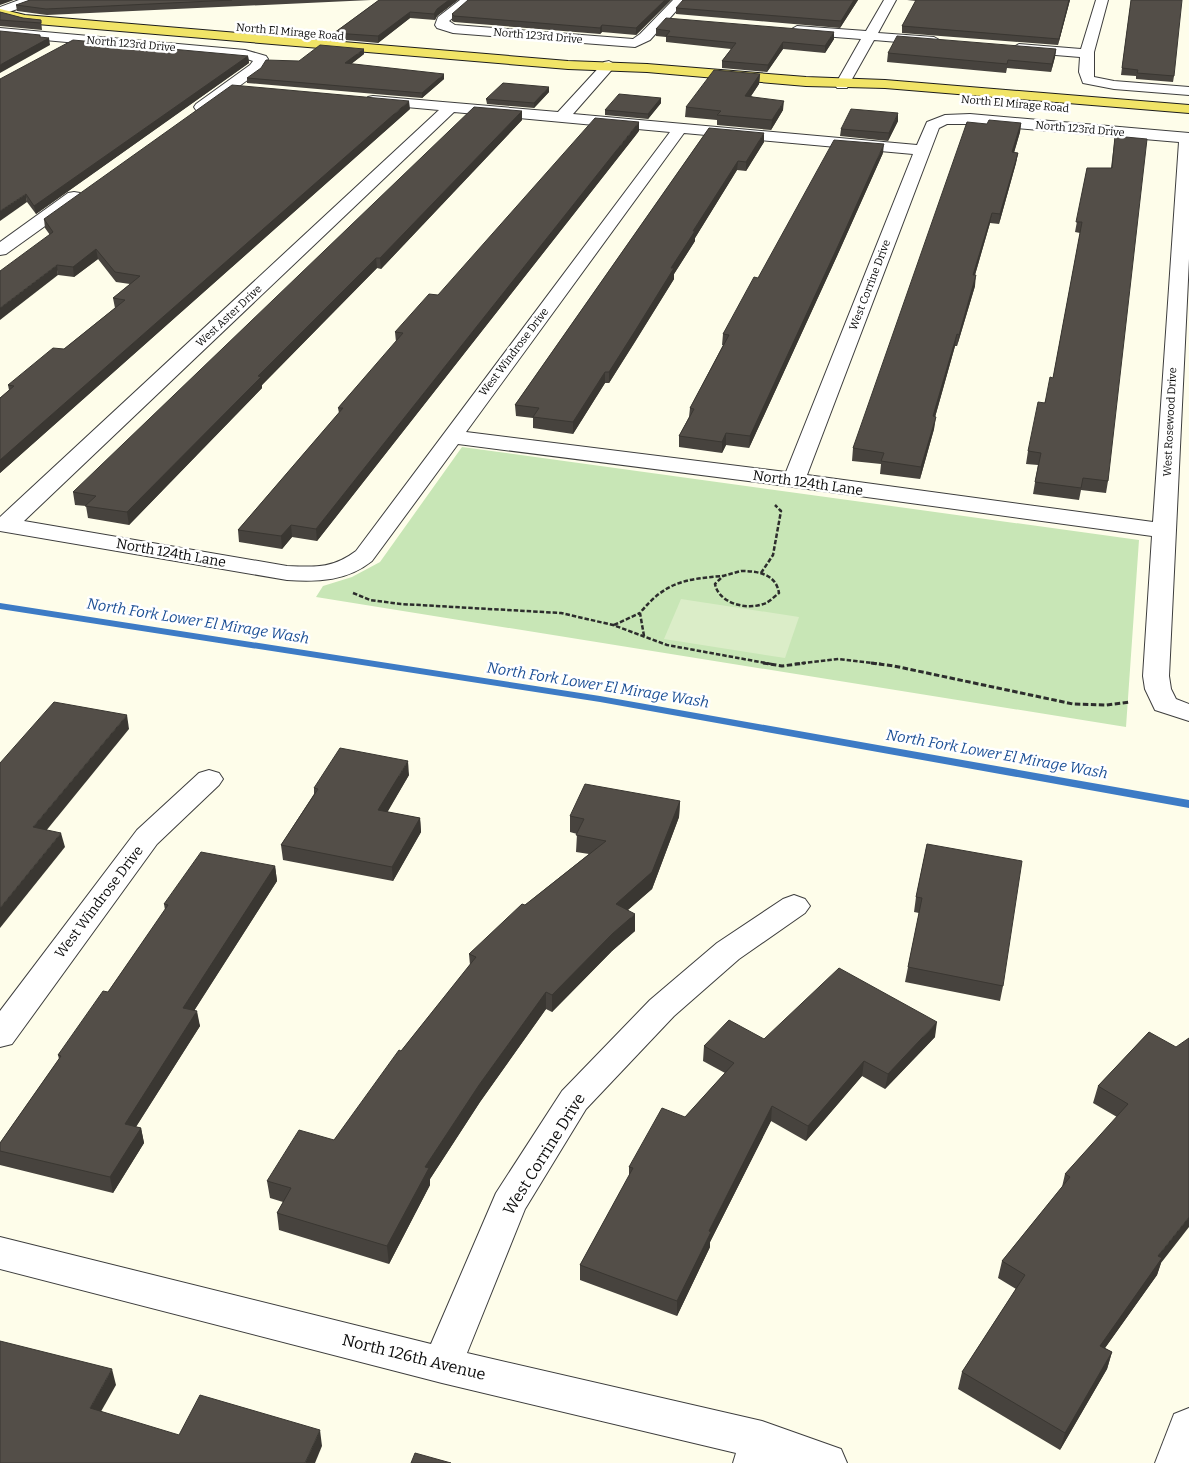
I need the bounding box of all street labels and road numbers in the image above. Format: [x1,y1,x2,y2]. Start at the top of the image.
street label: North El Mirage Road [235,21,345,43]
street label: North 123rd Drive [493,26,583,46]
street label: North 123rd Drive [86,34,176,54]
street label: North El Mirage Road [960,93,1070,115]
street label: North 123rd Drive [1035,119,1125,139]
street label: West Corrine Drive [847,238,893,332]
street label: West Aster Drive [194,282,264,350]
street label: West Windrose Drive [477,305,551,399]
street label: West Rosewood Drive [1161,367,1179,477]
street label: North 124th Lane [752,467,864,499]
street label: North 124th Lane [115,535,227,571]
street label: West Windrose Drive [51,843,147,961]
street label: West Corrine Drive [499,1090,589,1218]
street label: North 126th Avenue [340,1330,488,1384]

